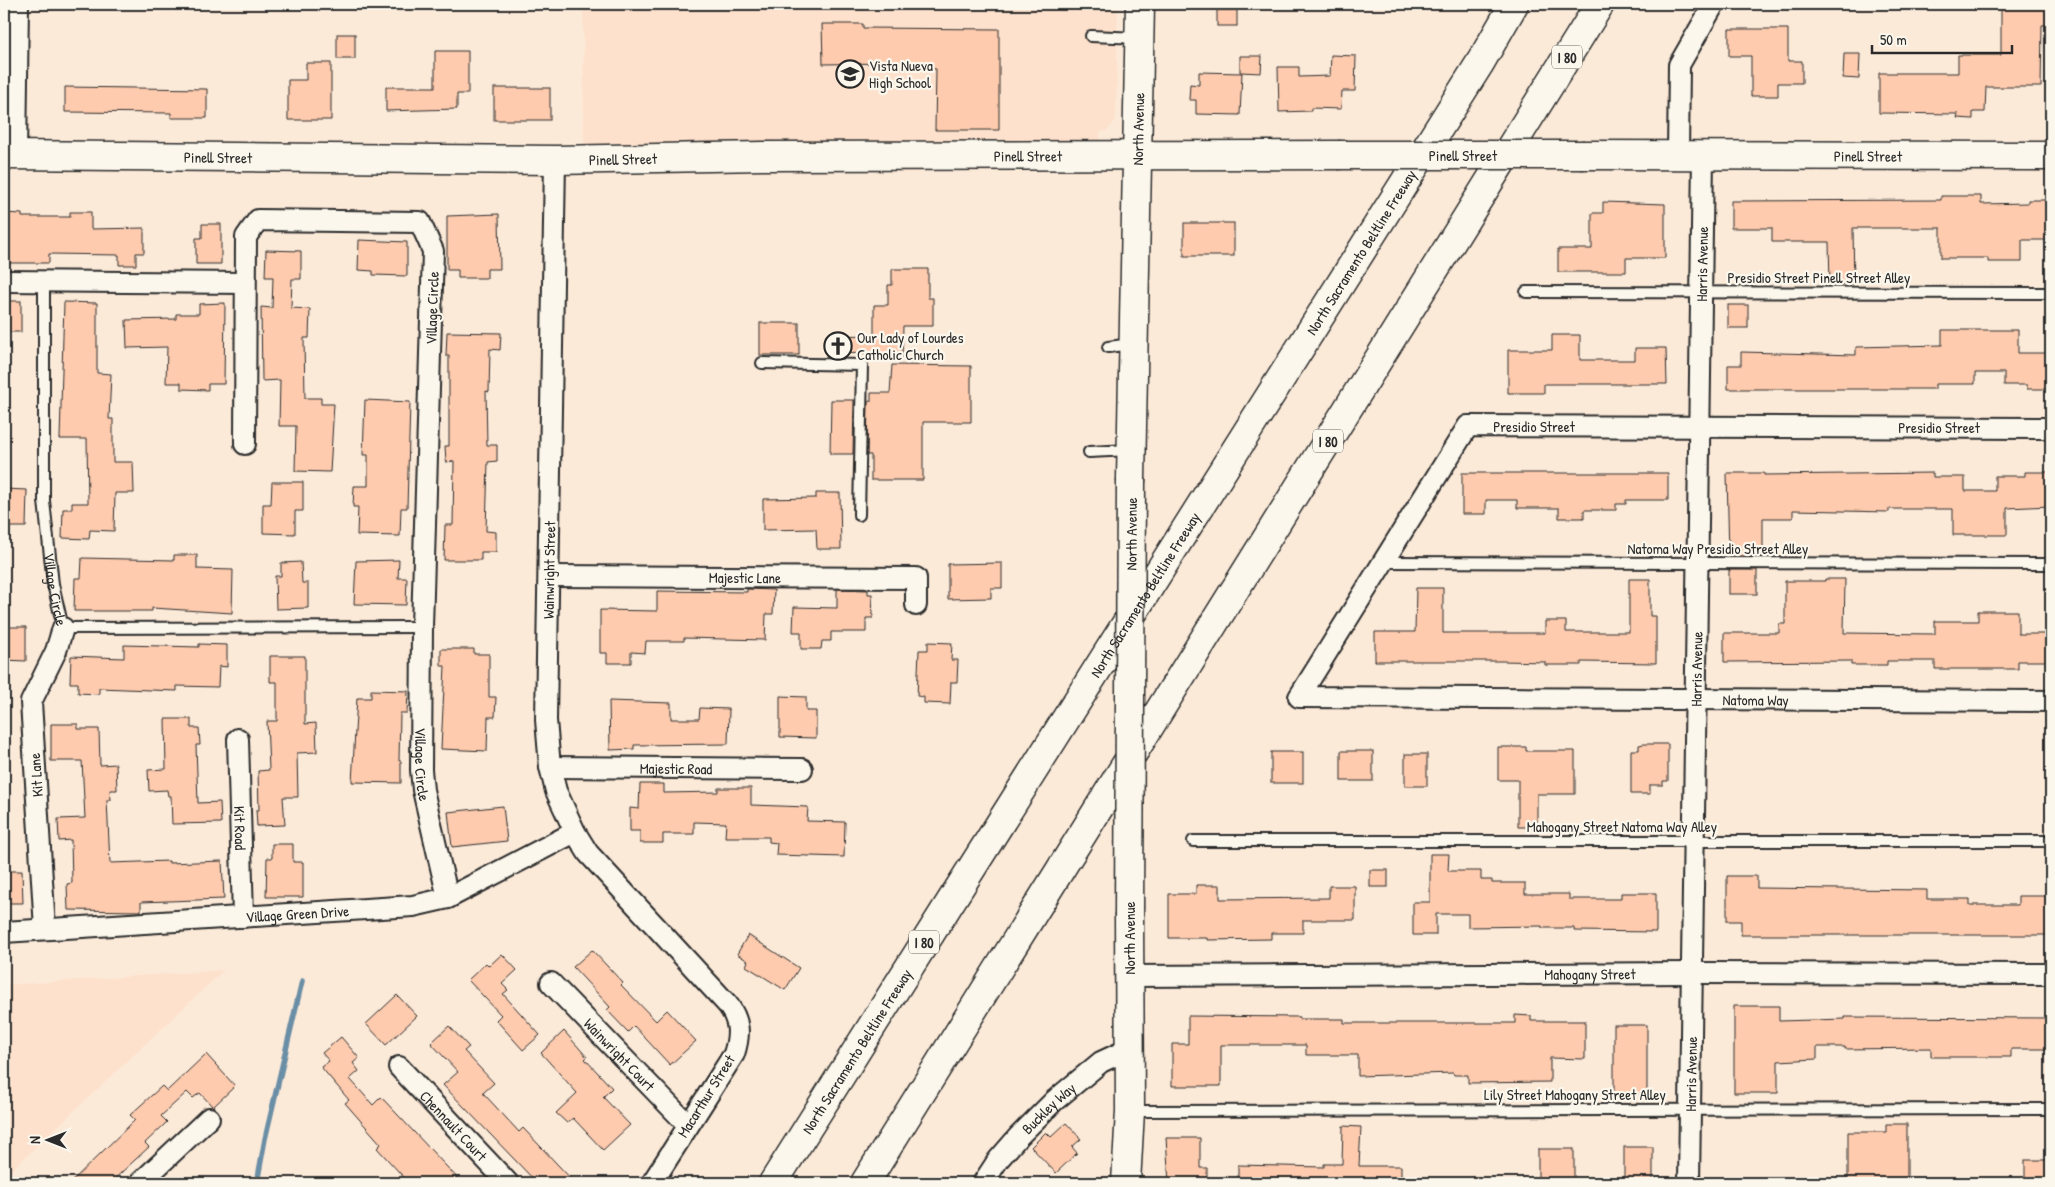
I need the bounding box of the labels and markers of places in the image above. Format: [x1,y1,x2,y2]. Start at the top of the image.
place label: Vista Nueva High School [869,55,933,93]
school or university icon: Vista Nueva High School [835,59,865,89]
place label: Our Lady of Lourdes Catholic Church [857,327,964,365]
church icon: Our Lady of Lourdes Catholic Church [823,331,853,361]

